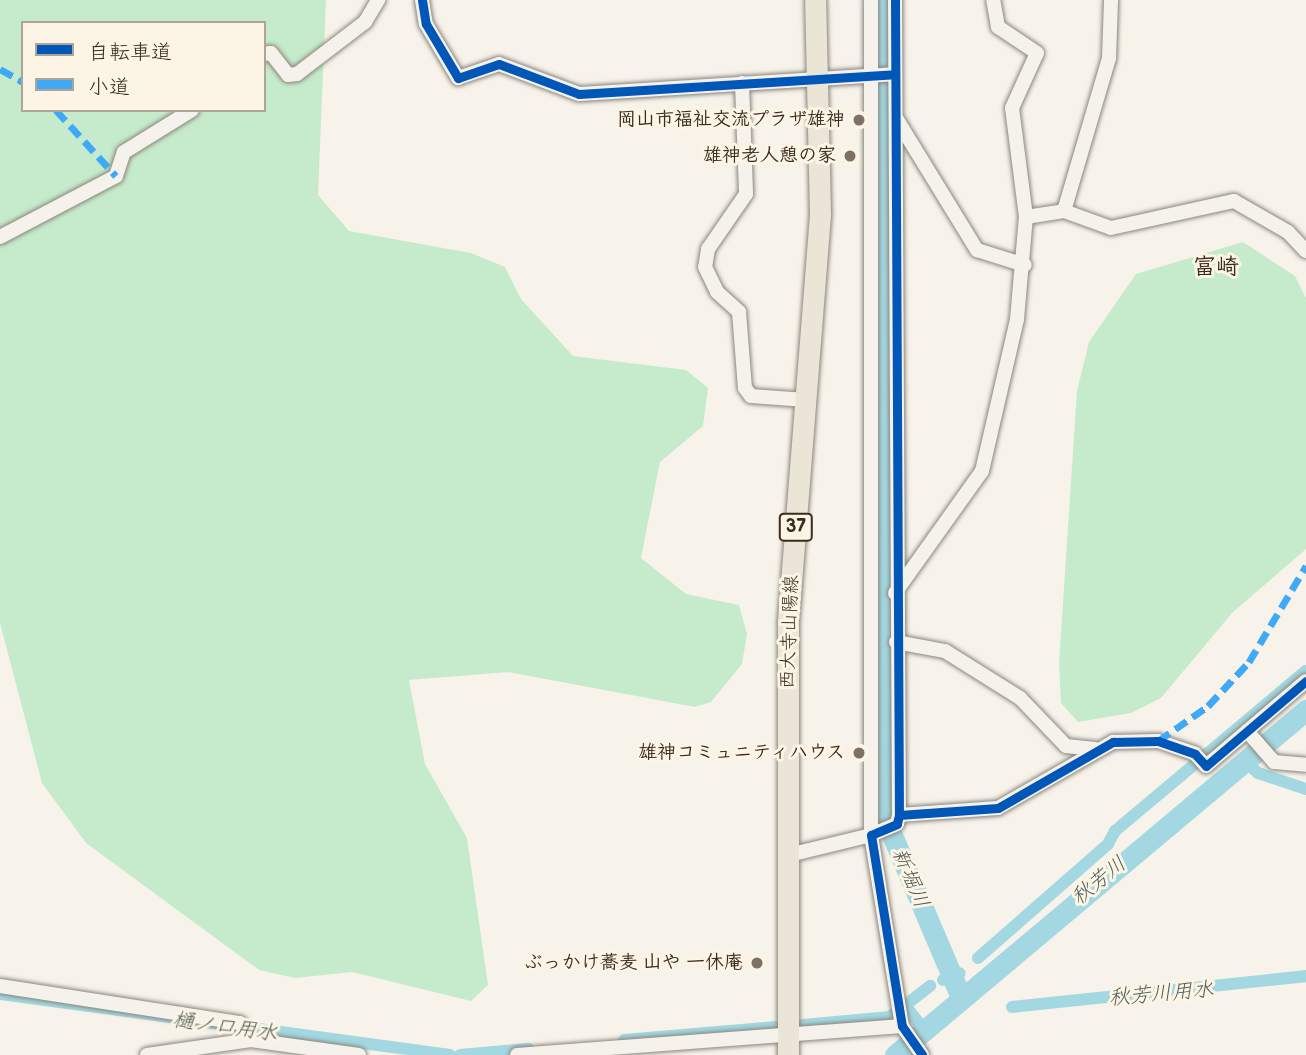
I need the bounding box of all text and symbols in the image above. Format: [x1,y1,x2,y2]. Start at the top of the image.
legend [21,21,266,112]
text: 自転車道 [88,40,172,65]
text: 小道 [88,75,130,100]
place label: 岡山市福祉交流プラザ雄神 [617,109,845,131]
marker: 岡山市福祉交流プラザ雄神 [851,112,867,128]
place label: 雄神老人憩の家 [703,145,836,167]
marker: 雄神老人憩の家 [842,148,858,164]
district label: 富崎 [1193,253,1239,281]
road number: 37 [778,512,814,542]
street label: 西大寺山陽線 [777,575,803,689]
place label: 雄神コミュニティハウス [636,742,845,764]
marker: 雄神コミュニティハウス [851,745,867,761]
water label: 新堀川 [886,844,934,912]
water label: 秋芳川 [1067,851,1131,911]
place label: ぶっかけ蕎麦 山や 一休庵 [524,952,743,974]
marker: ぶっかけ蕎麦 山や 一休庵 [749,955,765,971]
water label: 秋芳川用水 [1108,977,1214,1011]
water label: 樋ノ口用水 [171,1007,279,1047]

